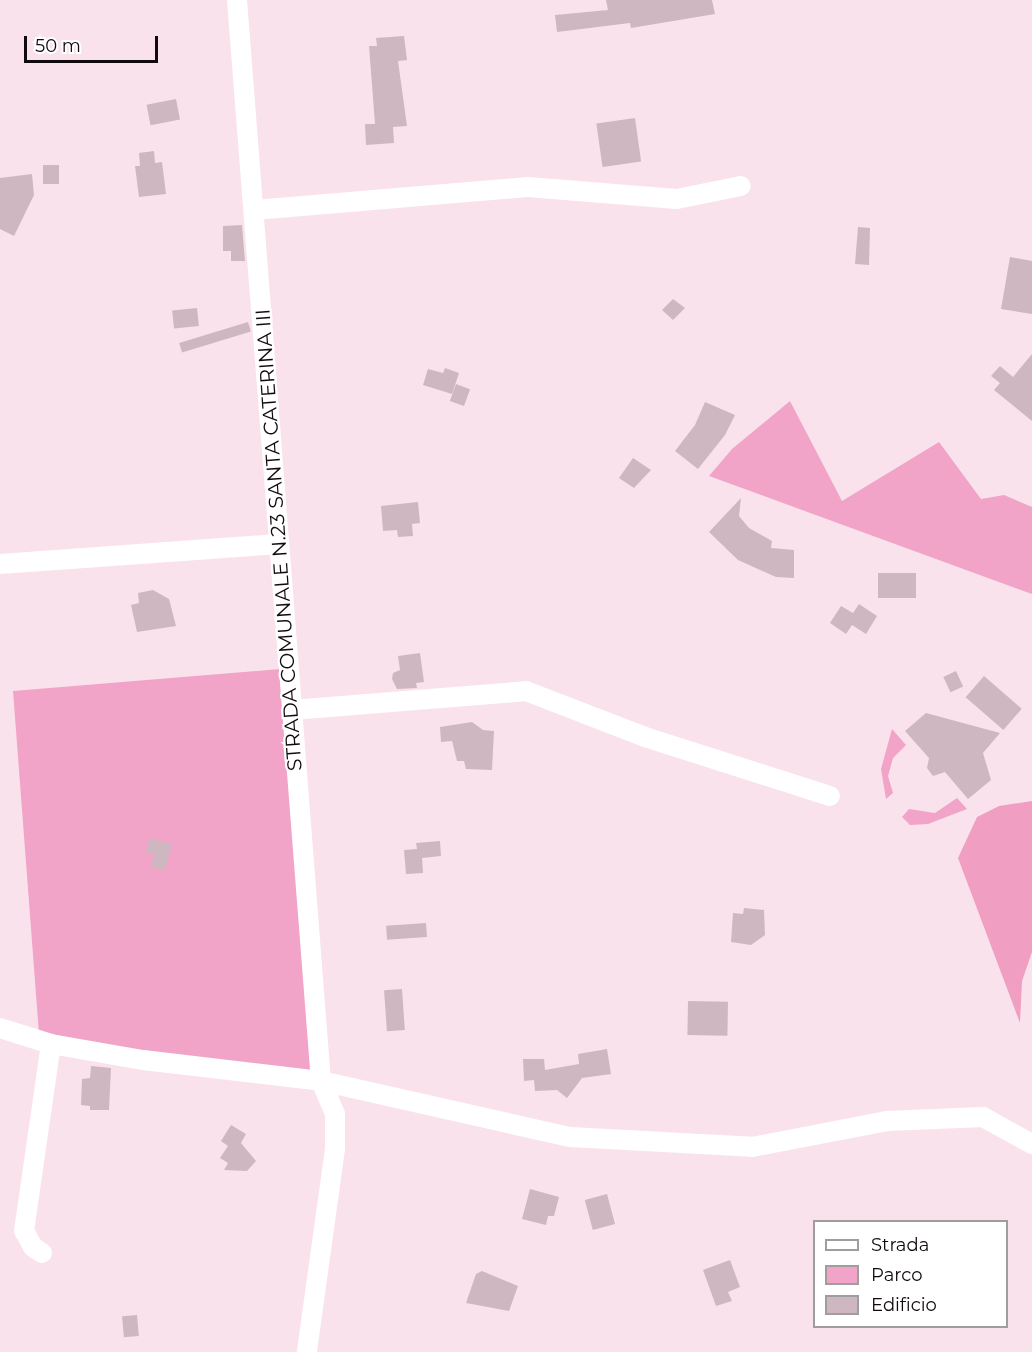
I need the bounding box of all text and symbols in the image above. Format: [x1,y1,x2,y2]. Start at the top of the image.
scale bar [27,24,160,62]
text: 50 m [35,35,81,57]
street label: STRADA COMUNALE N.23 SANTA CATERINA III [251,308,307,772]
legend [813,1220,1008,1328]
text: Strada [871,1234,929,1256]
text: Parco [871,1264,923,1286]
text: Edificio [871,1294,937,1316]

